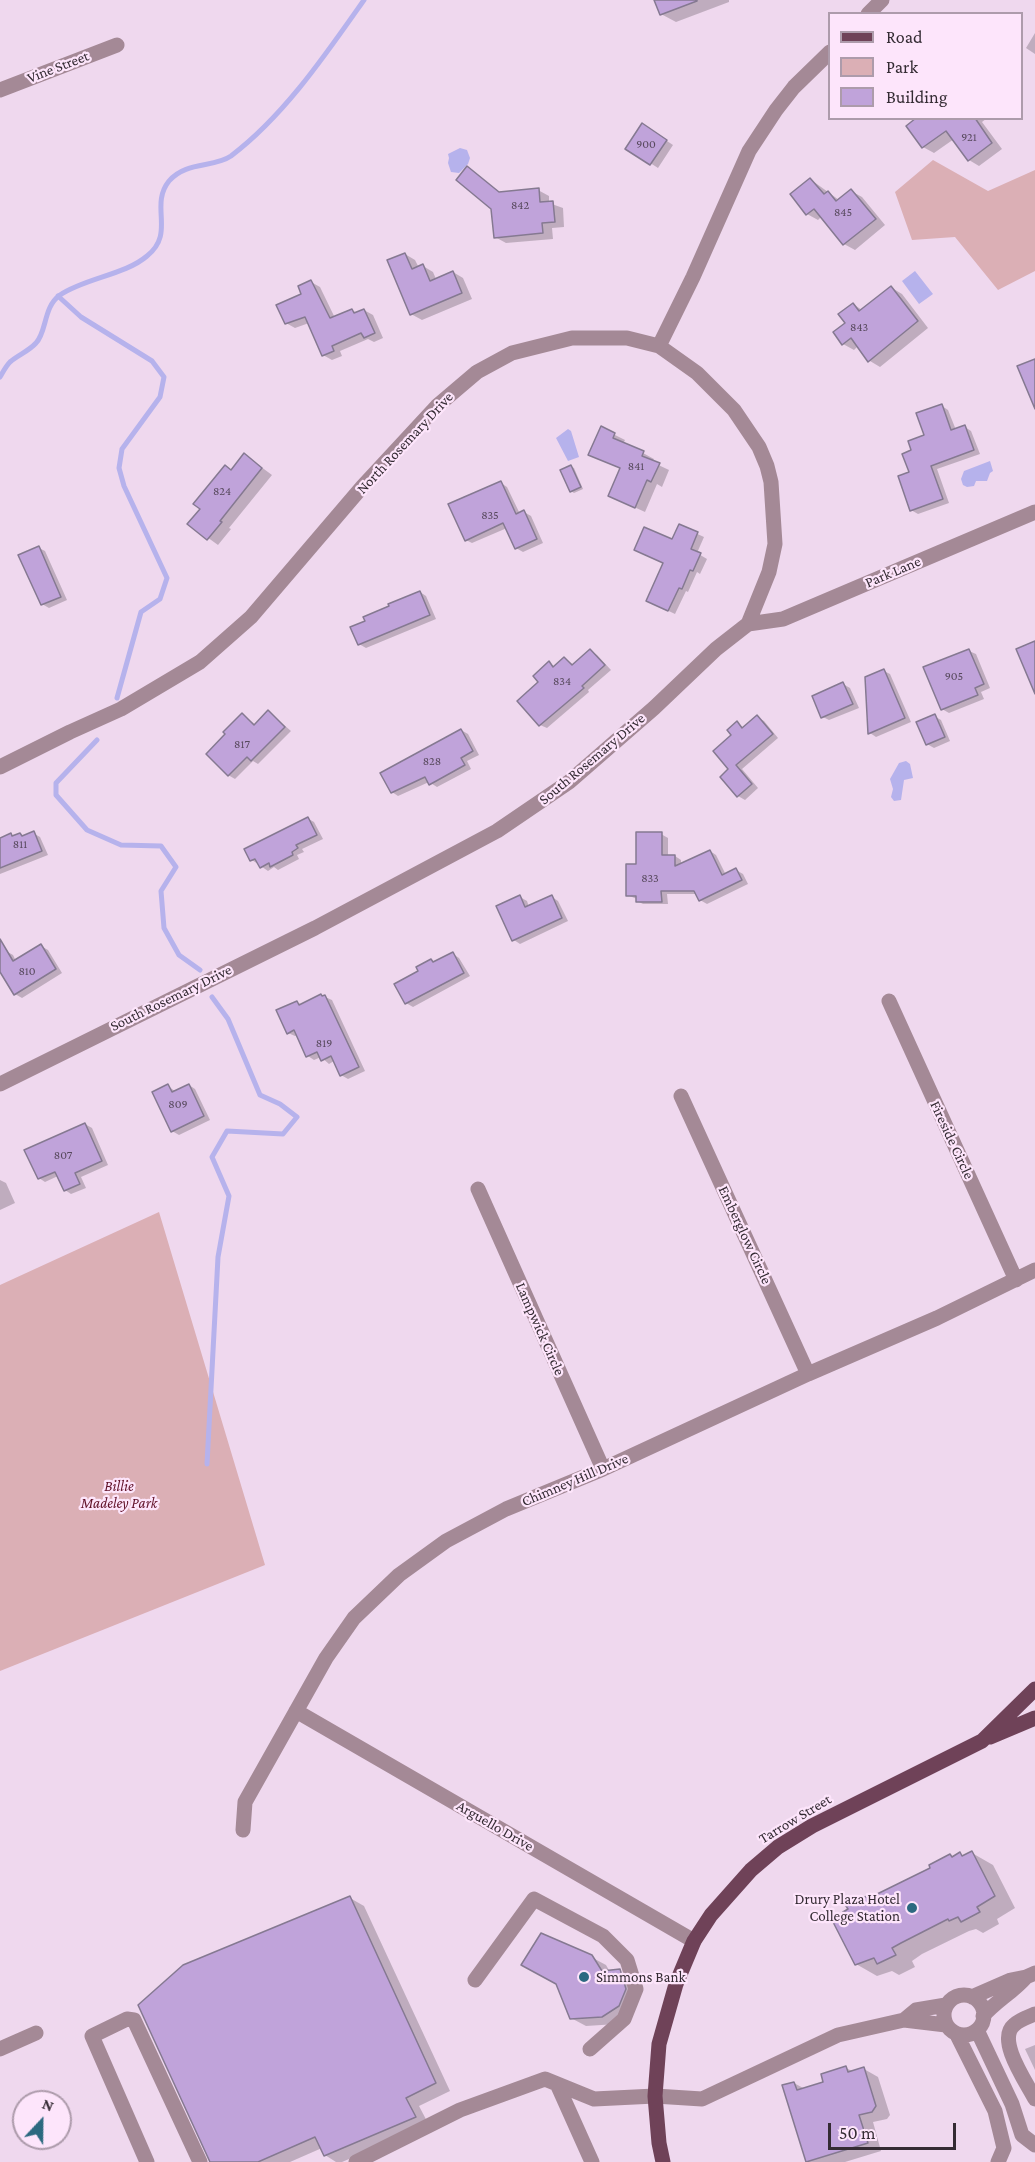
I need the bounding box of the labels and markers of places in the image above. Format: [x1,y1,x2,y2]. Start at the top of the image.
place label: Drury Plaza Hotel College Station [794,1890,900,1925]
marker: Drury Plaza Hotel College Station [905,1901,919,1915]
place label: Simmons Bank [596,1968,686,1986]
marker: Simmons Bank [577,1970,591,1984]

